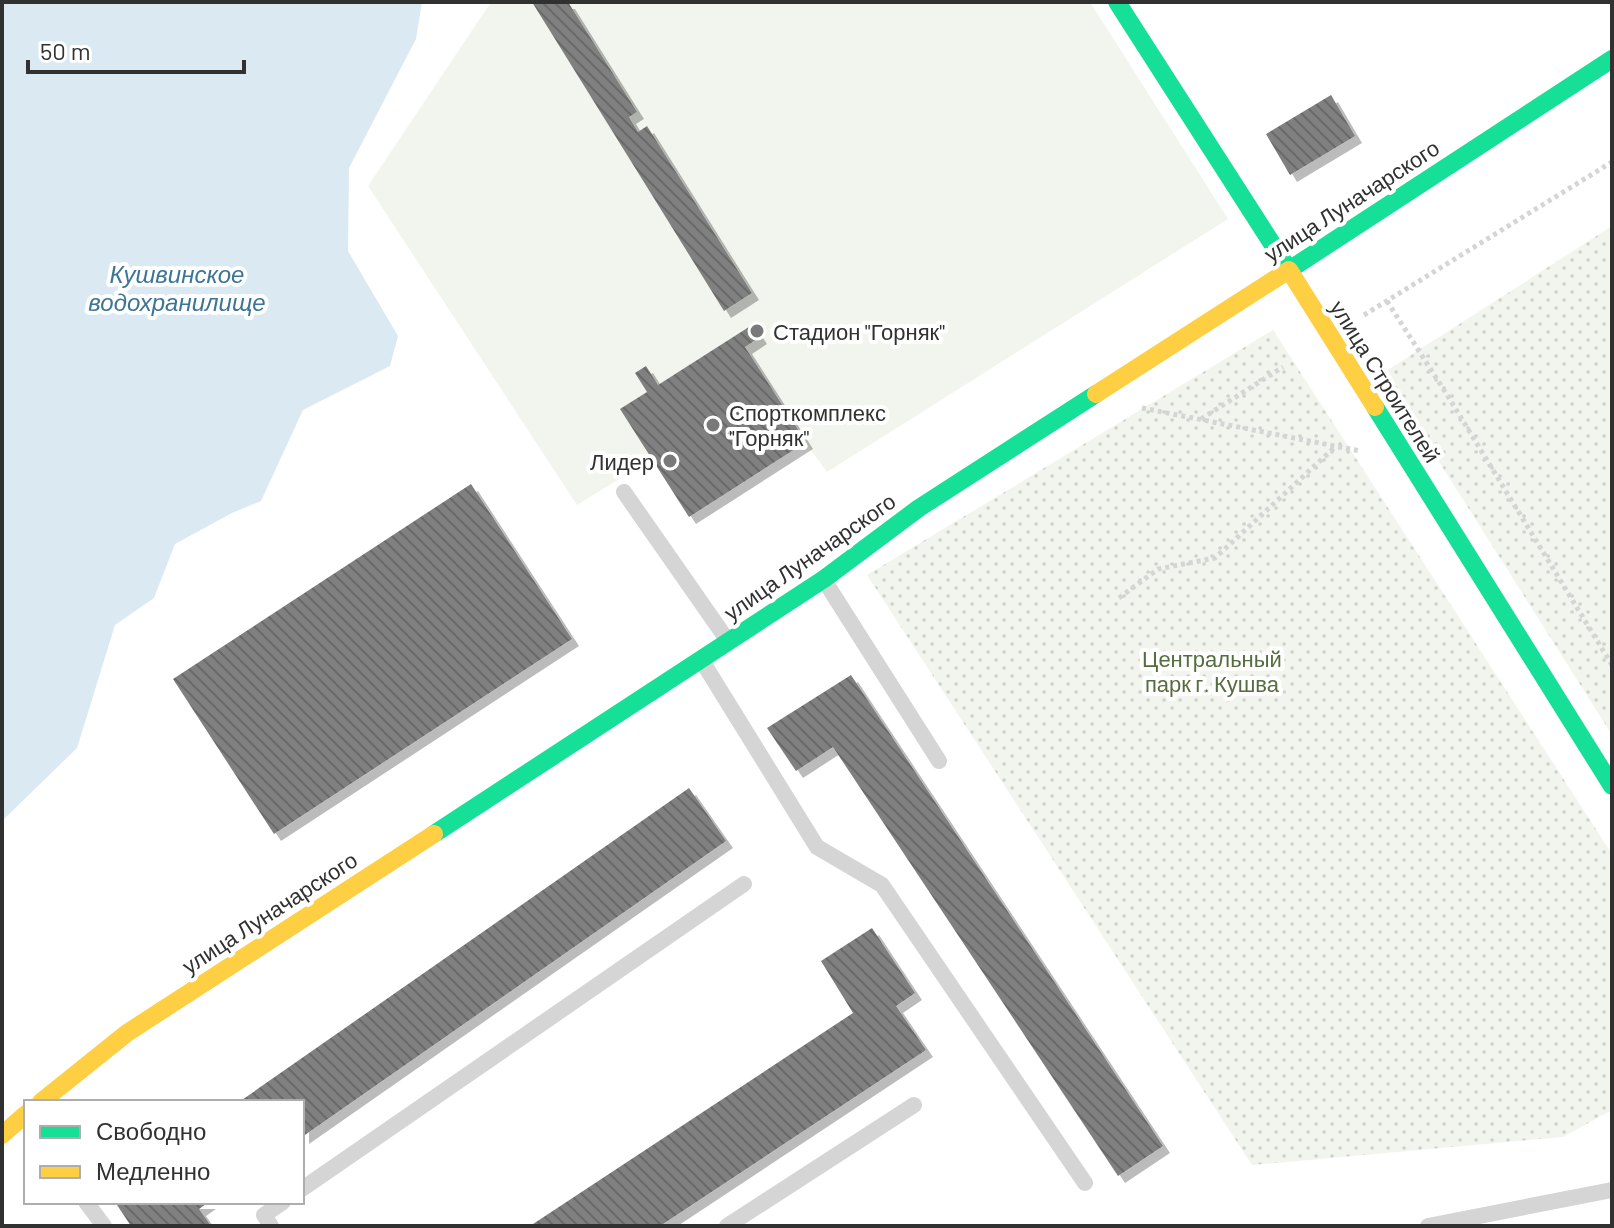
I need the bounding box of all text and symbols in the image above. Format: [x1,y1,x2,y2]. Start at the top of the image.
scale bar [28,24,244,74]
text: 50 m [40,36,91,65]
street label: улица Луначарского [1259,134,1444,267]
water label: Кушвинское водохранилище [88,259,266,316]
street label: улица Строителей [1325,295,1446,467]
place label: Стадион "Горняк" [773,318,945,345]
marker: Стадион "Горняк" [748,322,766,340]
place label: Спорткомплекс "Горняк" [729,399,886,451]
marker: Спорткомплекс "Горняк" [704,416,722,434]
place label: Лидер [590,448,654,475]
marker: Лидер [661,452,679,470]
street label: улица Луначарского [718,487,900,626]
park label: Центральный парк г. Кушва [1142,645,1282,697]
street label: улица Луначарского [177,846,362,979]
legend [24,1100,304,1204]
text: Свободно [96,1116,206,1145]
text: Медленно [96,1156,210,1185]

